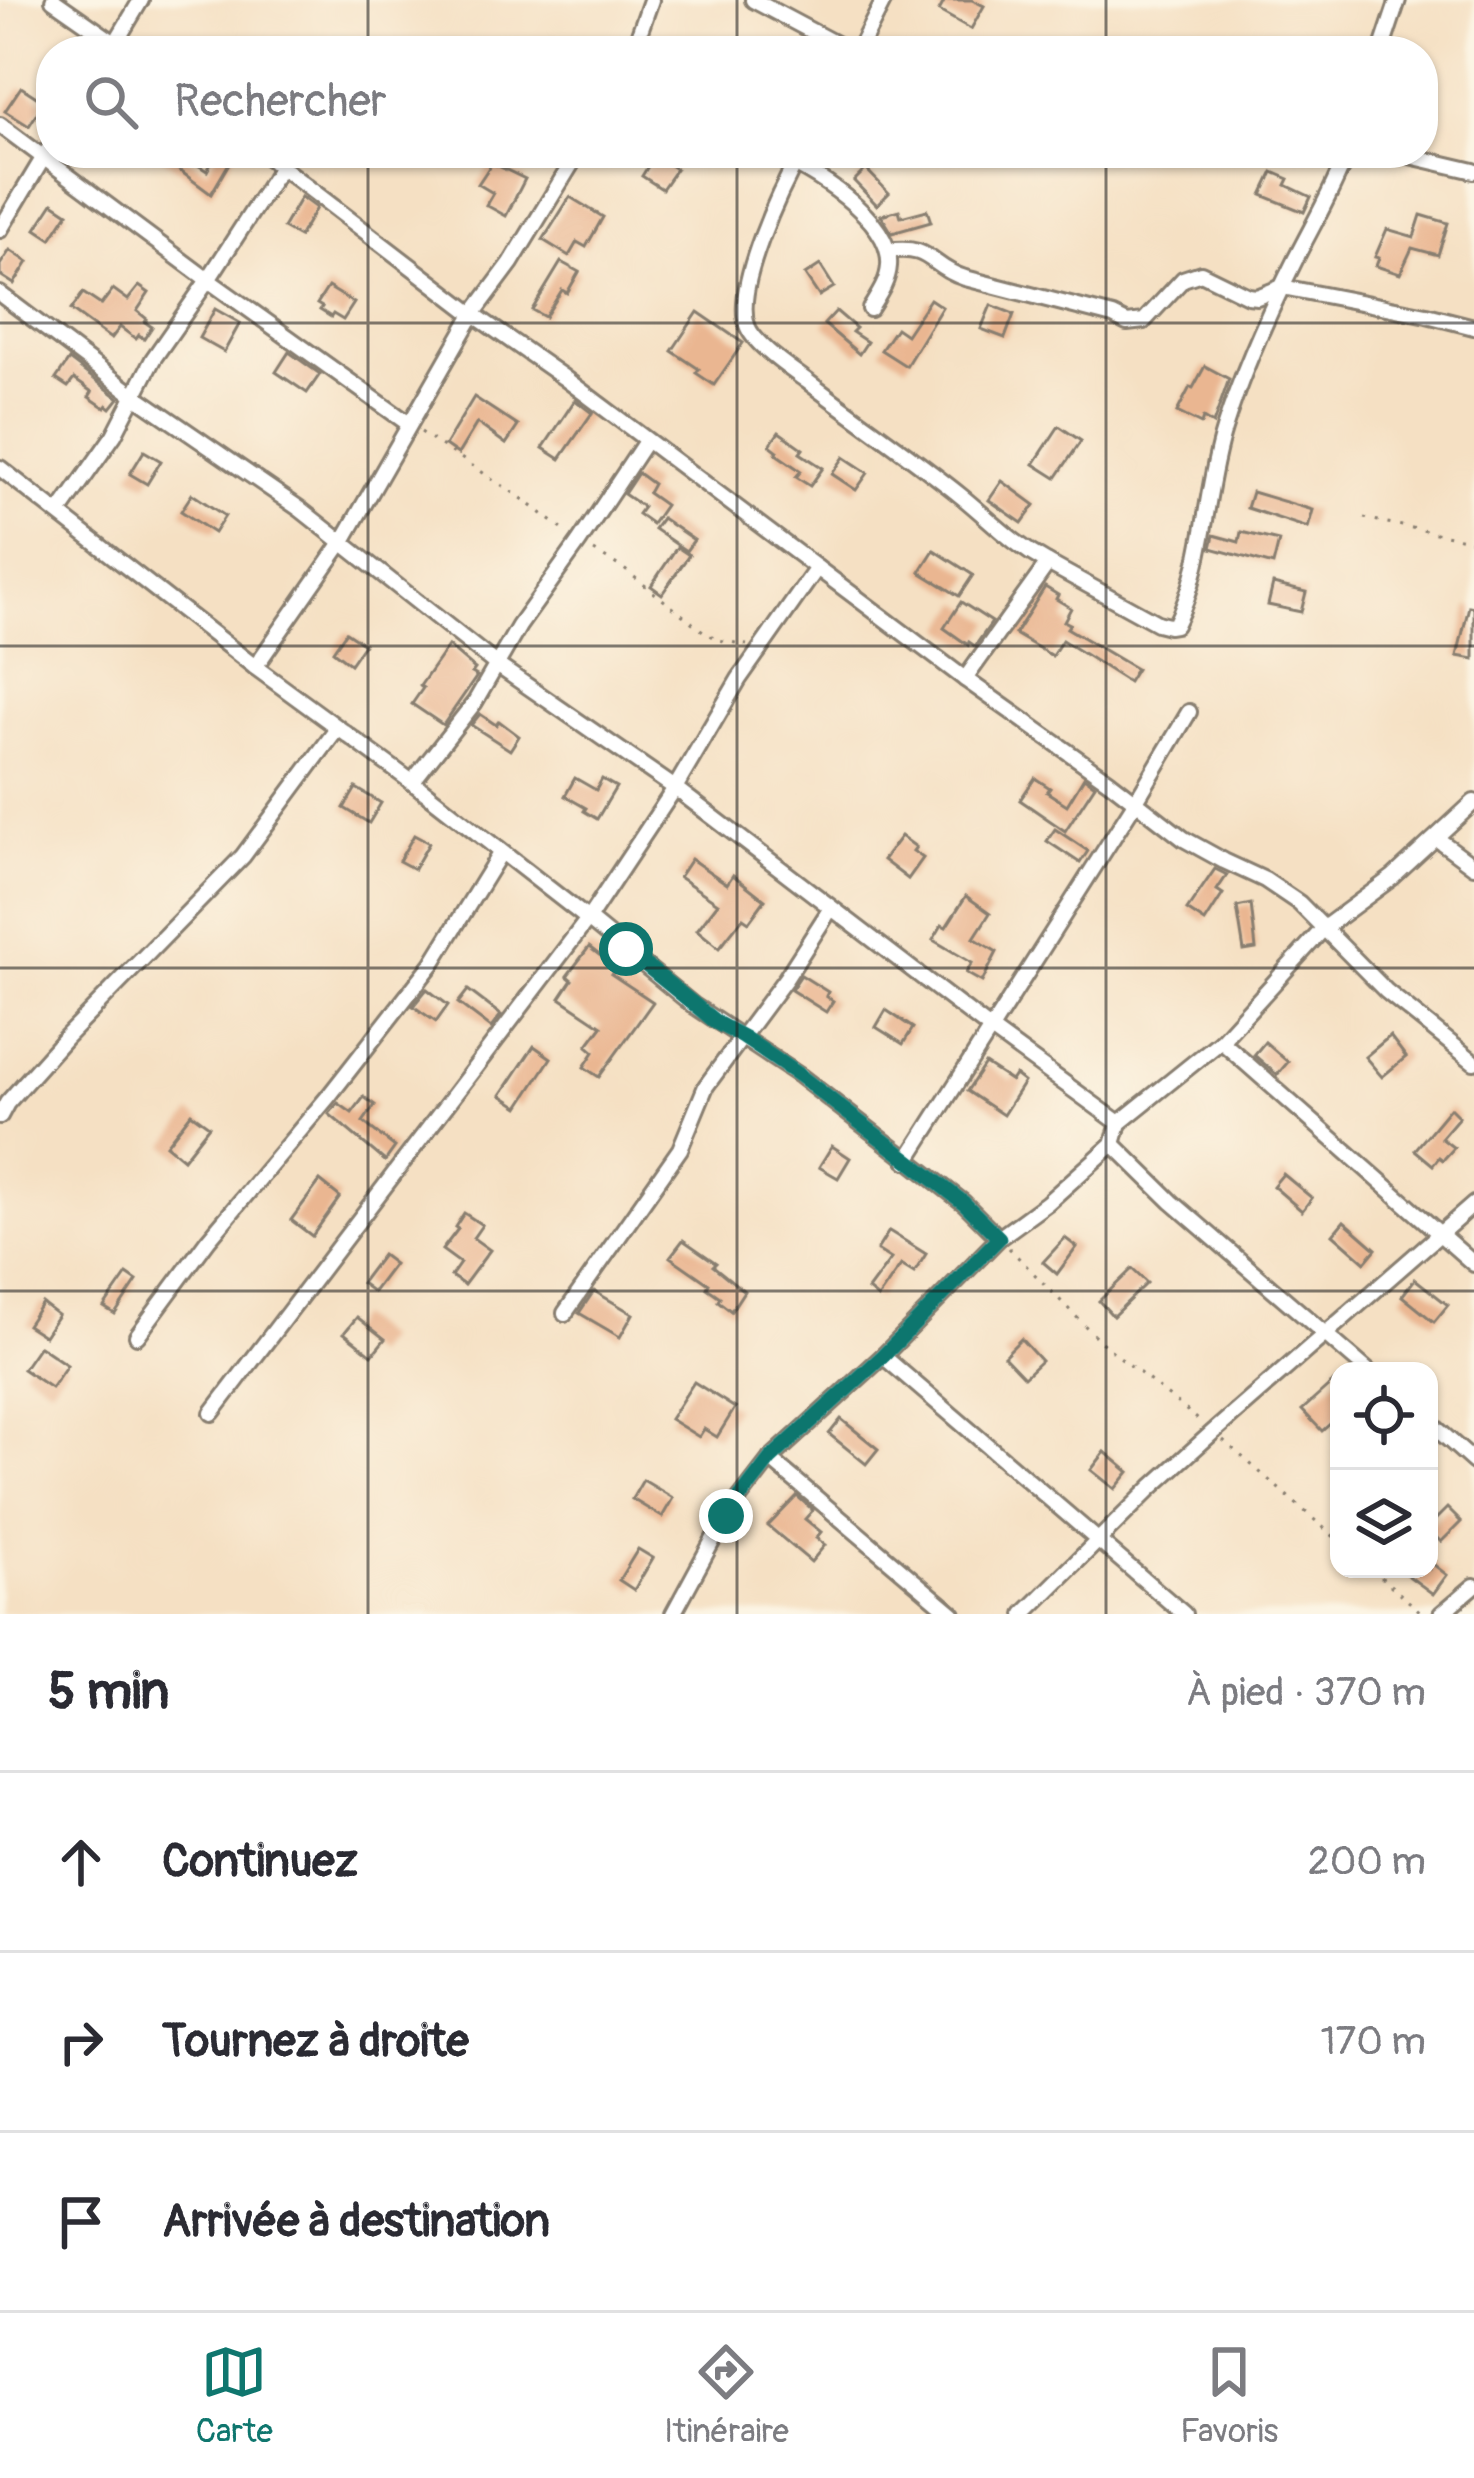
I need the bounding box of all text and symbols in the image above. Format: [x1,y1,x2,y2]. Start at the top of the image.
search box [36,36,1438,168]
icon: search [78,69,144,135]
text: Rechercher [174,74,387,130]
route start [599,922,653,976]
map controls [1330,1362,1438,1578]
button: locate [1330,1362,1438,1470]
button: layers [1330,1470,1438,1578]
route end [699,1489,753,1543]
text: 5 min [48,1660,169,1724]
text: À pied · 370 m [1186,1668,1426,1717]
icon: ahead [48,1829,114,1895]
text: Continuez [162,1834,358,1890]
text: 200 m [1308,1837,1426,1886]
icon: right [48,2009,114,2075]
text: Tournez à droite [162,2014,469,2070]
text: 170 m [1320,2017,1426,2066]
icon: arrive [48,2189,114,2255]
text: Arrivée à destination [162,2194,550,2250]
tab: Carte [196,2339,273,2452]
tab: Itinéraire [664,2339,789,2452]
tab: Favoris [1180,2339,1278,2452]

